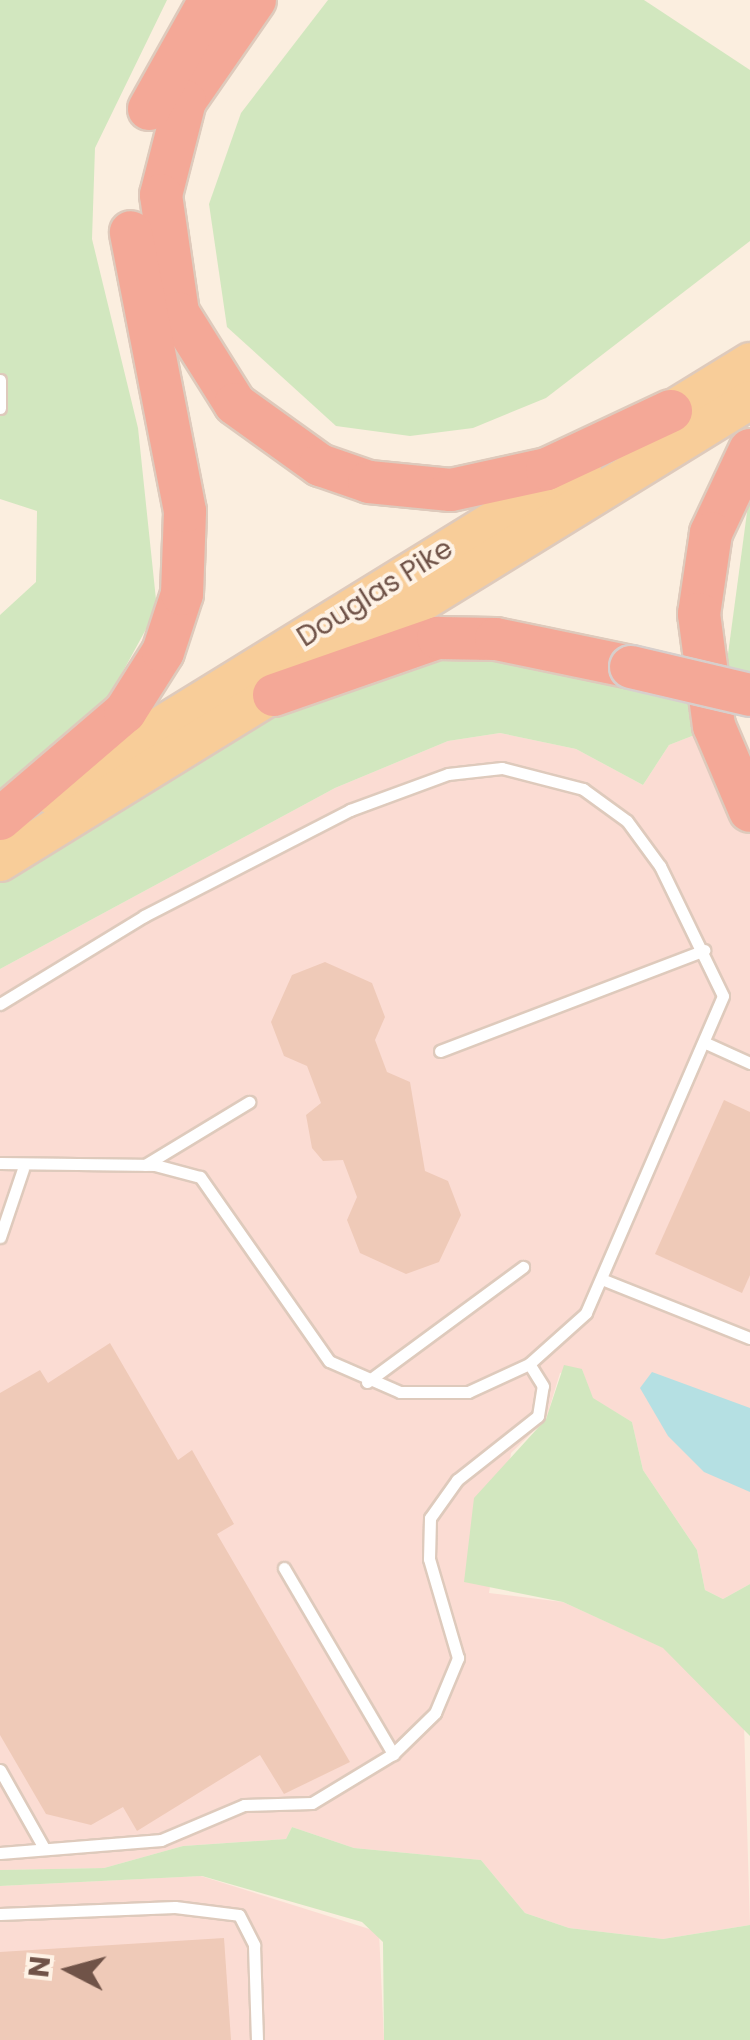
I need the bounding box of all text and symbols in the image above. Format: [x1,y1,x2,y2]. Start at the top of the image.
street label: Douglas Pike [291,532,459,654]
north arrow [20,1920,120,2020]
text: N [19,1954,60,1979]

